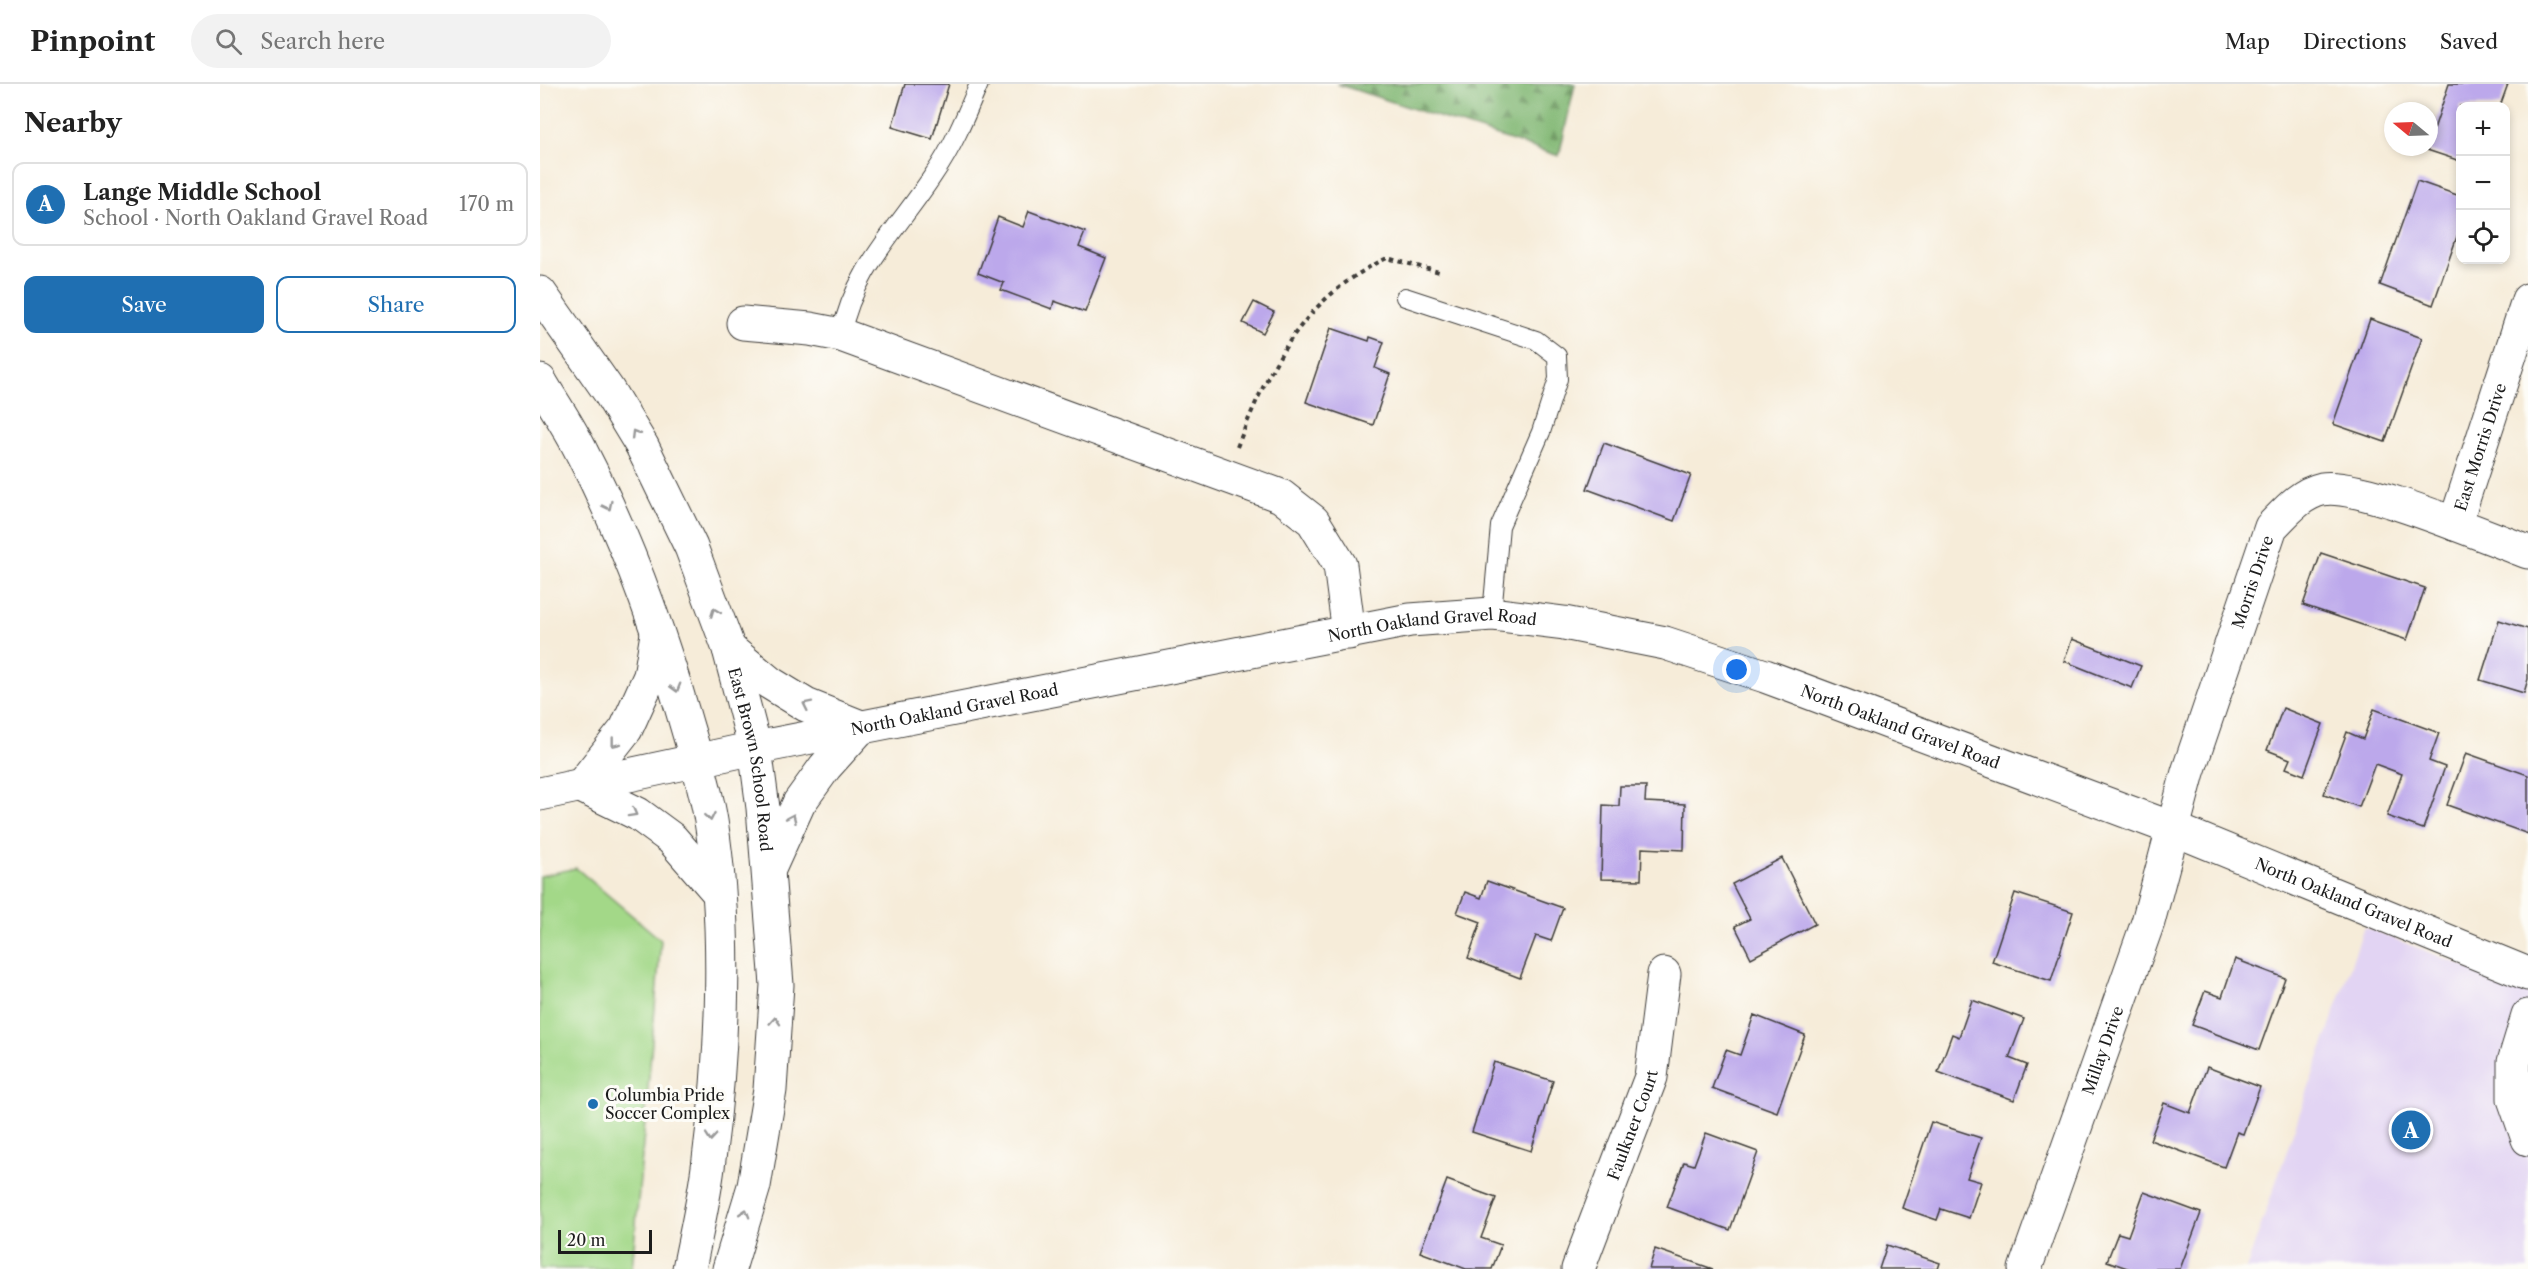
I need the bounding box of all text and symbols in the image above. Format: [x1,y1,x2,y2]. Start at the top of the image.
search box [191,14,611,68]
text: Pinpoint [30,24,155,58]
icon: search [212,25,245,58]
text: Search here [260,28,385,55]
text: Map [2225,29,2270,54]
text: Directions [2303,29,2407,54]
text: Saved [2440,29,2498,54]
north arrow [2384,102,2438,156]
map controls [2456,102,2510,264]
button: + [2456,102,2510,156]
text: Nearby [24,107,122,139]
button: − [2456,156,2510,210]
text: Lange Middle School [83,179,321,206]
text: A [38,192,53,216]
text: 170 m [459,192,514,216]
text: School · North Oakland Gravel Road [83,206,428,230]
button: locate [2456,210,2510,264]
button: Save [24,276,264,333]
button: Share [276,276,516,333]
street label: East Morris Drive [2450,381,2510,513]
one-way arrow [630,430,642,440]
one-way arrow [601,499,612,510]
street label: Morris Drive [2227,533,2277,631]
street label: North Oakland Gravel Road [1326,604,1538,646]
one-way arrow [710,607,722,618]
your location [1722,655,1751,684]
street label: East Brown School Road [724,665,776,853]
street label: North Oakland Gravel Road [849,679,1060,739]
street label: North Oakland Gravel Road [1798,680,2003,773]
one-way arrow [669,682,681,693]
one-way arrow [802,700,813,712]
one-way arrow [611,736,622,747]
one-way arrow [627,805,637,817]
one-way arrow [703,812,715,822]
one-way arrow [785,813,797,824]
street label: North Oakland Gravel Road [2252,853,2455,952]
street label: Millay Drive [2078,1003,2127,1097]
one-way arrow [768,1016,781,1025]
street label: Faulkner Court [1603,1069,1662,1183]
place label: Columbia Pride Soccer Complex [605,1085,731,1123]
marker: Columbia Pride Soccer Complex [586,1097,600,1111]
pin: A [2392,1108,2430,1152]
one-way arrow [705,1133,718,1142]
one-way arrow [738,1208,750,1219]
scale bar [558,1227,652,1254]
text: 20 m [567,1230,606,1250]

